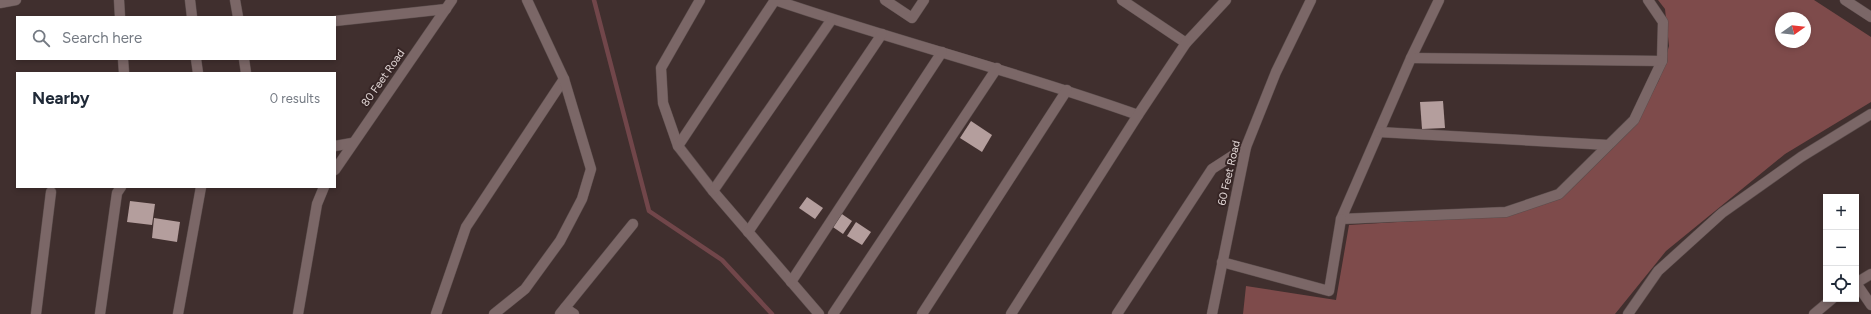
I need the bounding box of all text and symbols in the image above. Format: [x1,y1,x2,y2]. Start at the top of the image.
north arrow [1775,12,1811,48]
search box [16,16,336,60]
icon: search [30,27,52,49]
text: Search here [62,29,142,47]
street label: 80 Feet Road [359,47,407,109]
text: Nearby [32,88,90,108]
text: 0 results [270,91,320,106]
street label: 60 Feet Road [1215,139,1243,207]
map controls [1823,194,1859,302]
button: + [1823,194,1859,230]
button: − [1823,230,1859,266]
button: locate [1823,266,1859,302]

